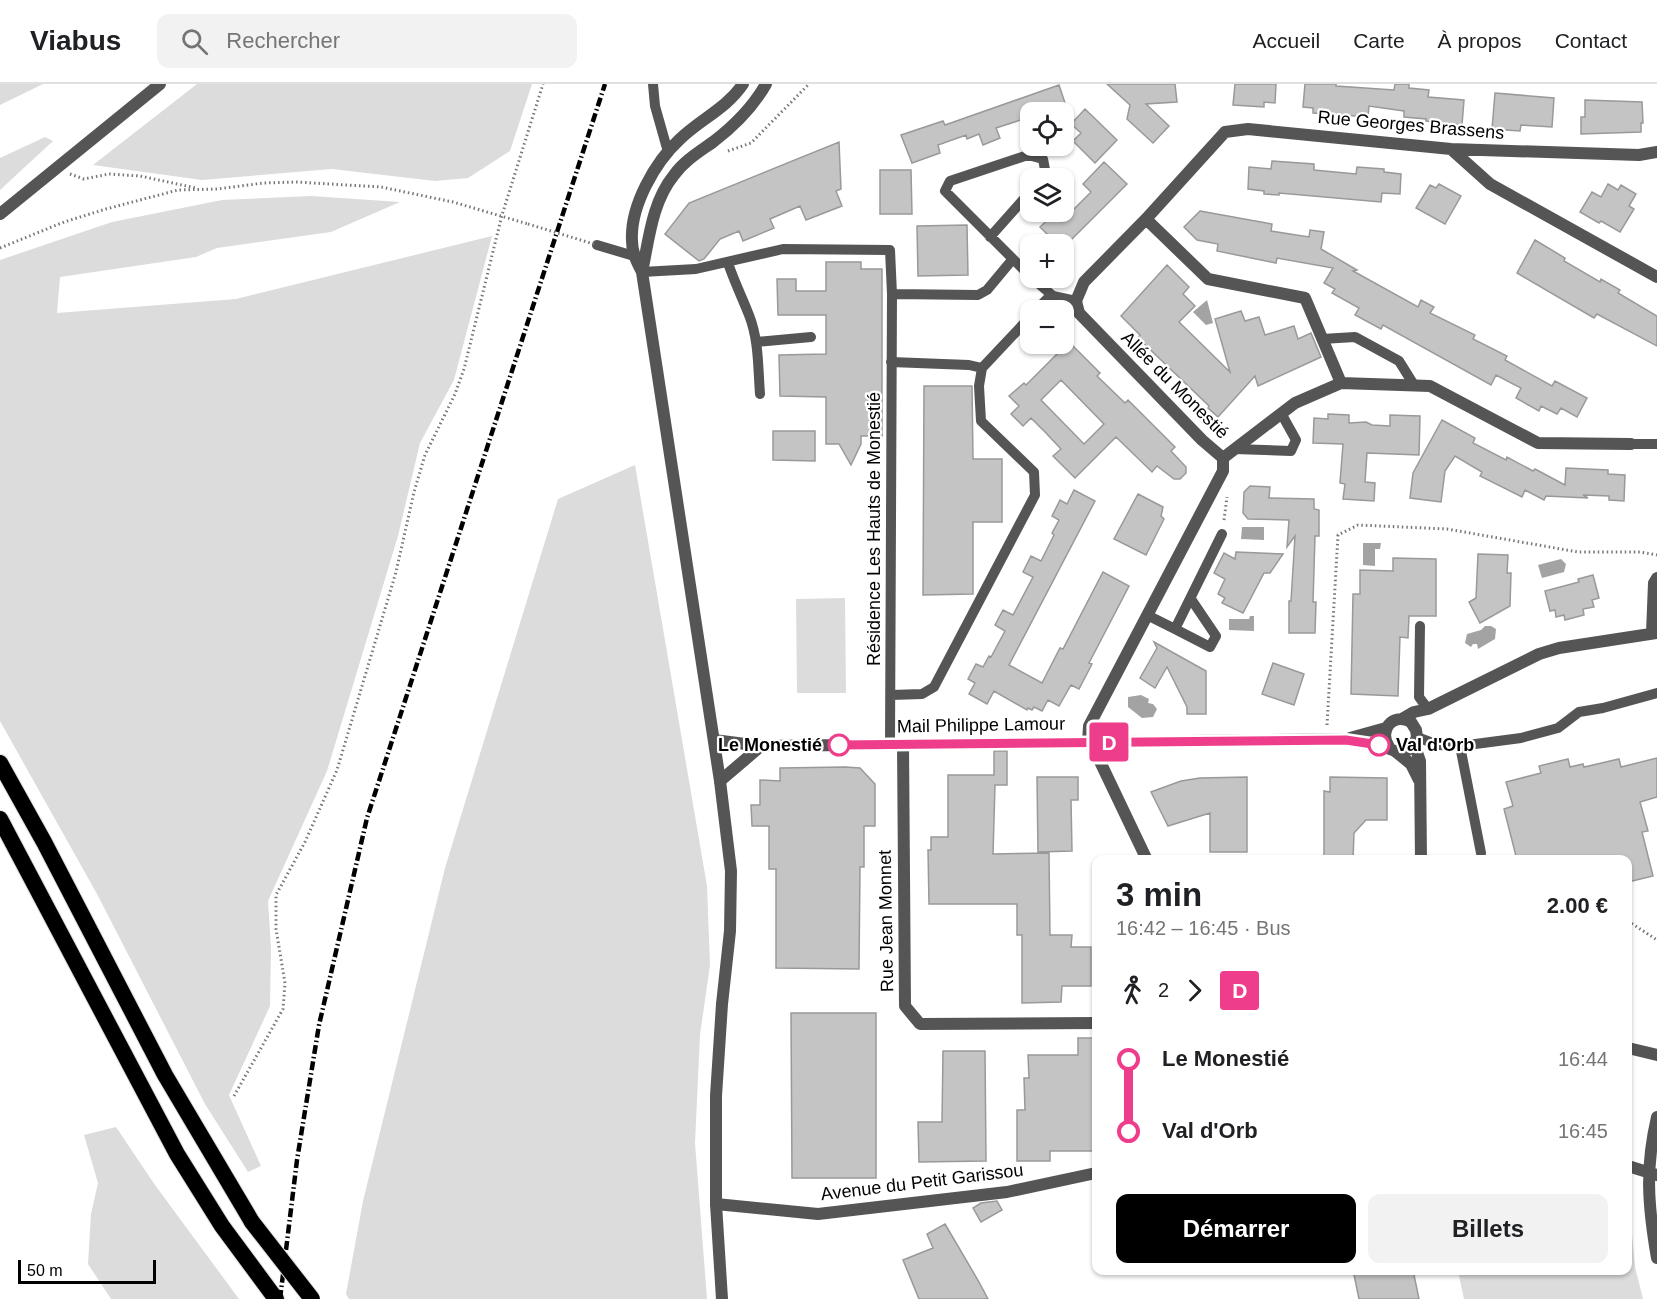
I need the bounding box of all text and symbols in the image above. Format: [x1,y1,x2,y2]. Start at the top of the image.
search box [157,14,577,68]
text: Viabus [30,25,121,56]
icon: search [178,25,211,58]
text: Rechercher [226,28,340,53]
text: Accueil [1253,29,1320,52]
text: Carte [1353,29,1405,52]
text: À propos [1438,29,1522,52]
text: Contact [1555,29,1627,52]
map controls [1020,102,1074,354]
button: locate [1020,102,1074,156]
street label: Rue Georges Brassens [1317,107,1505,143]
button: layers [1020,168,1074,222]
button: + [1020,234,1074,288]
button: − [1020,300,1074,354]
street label: Allée du Monestié [1117,327,1233,443]
street label: Résidence Les Hauts de Monestié [864,392,884,666]
street label: Mail Philippe Lamour [897,714,1065,736]
line badge: D [1090,722,1128,762]
text: D [1101,731,1117,754]
marker: Le Monestié [828,734,850,756]
marker: Val d'Orb [1368,734,1390,756]
place label: Le Monestié [718,735,822,755]
place label: Val d'Orb [1396,735,1474,755]
street label: Rue Jean Monnet [875,850,897,992]
text: 3 min [1116,876,1202,913]
text: 2.00 € [1547,893,1608,918]
text: 16:42 – 16:45 · Bus [1116,917,1291,939]
icon: walk [1116,974,1149,1007]
icon: forward [1178,974,1211,1007]
text: 2 [1158,979,1169,1001]
text: D [1232,979,1247,1002]
text: Le Monestié [1162,1046,1289,1071]
text: 16:44 [1558,1048,1608,1070]
text: Val d'Orb [1162,1118,1258,1143]
text: 16:45 [1558,1120,1608,1142]
street label: Avenue du Petit Garissou [820,1160,1024,1204]
button: Démarrer [1116,1194,1356,1263]
button: Billets [1368,1194,1608,1263]
scale bar [18,1257,156,1284]
text: 50 m [27,1262,63,1279]

